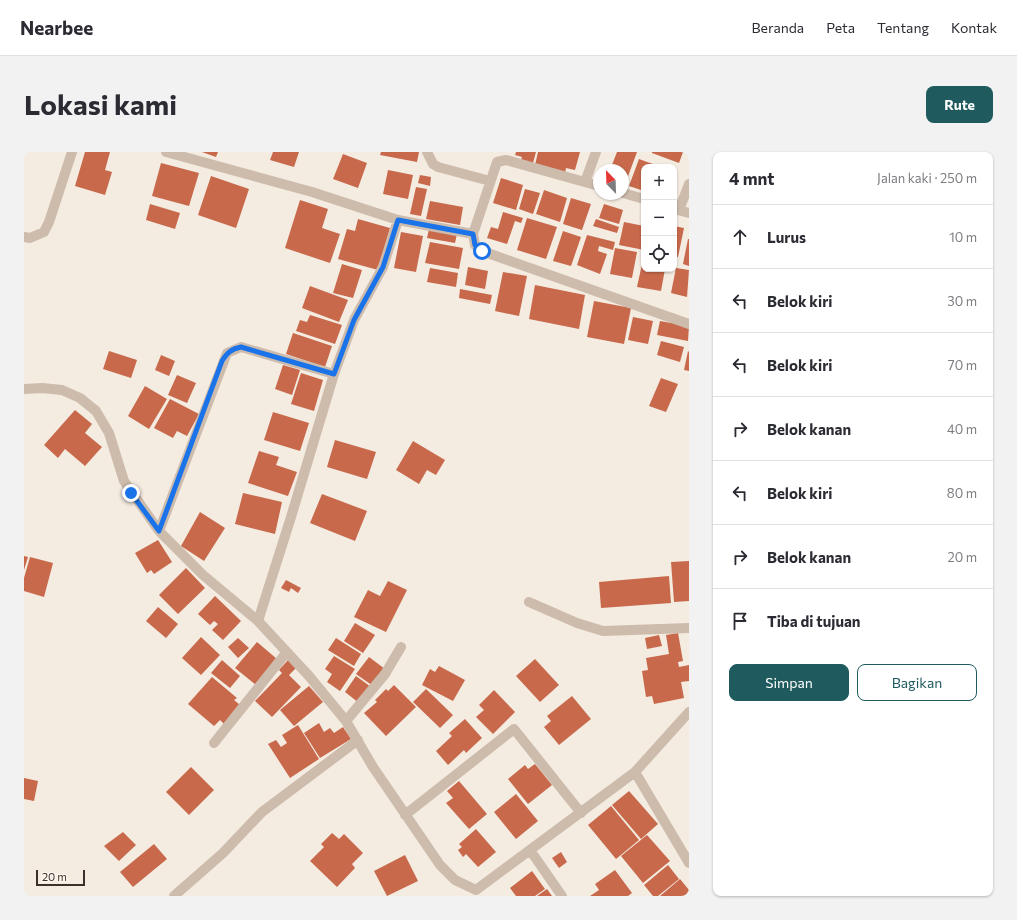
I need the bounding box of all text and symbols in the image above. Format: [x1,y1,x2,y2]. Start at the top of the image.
text: Nearbee [20,16,93,39]
text: Beranda [752,19,804,36]
text: Peta [826,19,855,36]
text: Tentang [877,19,929,36]
text: Kontak [951,19,997,36]
button: Rute [926,86,993,123]
text: Lokasi kami [24,87,177,121]
north arrow [593,164,629,200]
map controls [641,164,677,272]
button: + [641,164,677,200]
text: 4 mnt [729,168,775,189]
text: Jalan kaki · 250 m [877,170,977,186]
button: − [641,200,677,236]
icon: ahead [729,226,751,248]
text: Lurus [767,228,806,246]
text: 10 m [949,229,977,245]
button: locate [641,236,677,272]
route start [473,242,491,260]
icon: left [729,290,751,312]
text: Belok kiri [767,292,833,310]
text: 30 m [947,293,977,309]
icon: left [729,354,751,376]
text: Belok kiri [767,356,833,374]
text: 70 m [948,357,977,373]
icon: right [729,418,751,440]
text: Belok kanan [767,420,851,438]
text: 40 m [947,421,977,437]
icon: left [729,482,751,504]
route end [122,484,140,502]
text: Belok kiri [767,484,833,502]
text: 80 m [947,485,977,501]
icon: right [729,546,751,568]
text: Belok kanan [767,548,851,566]
text: 20 m [948,549,977,565]
icon: arrive [729,610,751,632]
text: Tiba di tujuan [767,612,861,630]
button: Simpan [729,664,849,701]
button: Bagikan [857,664,977,701]
scale bar [36,868,85,887]
text: 20 m [42,870,67,883]

